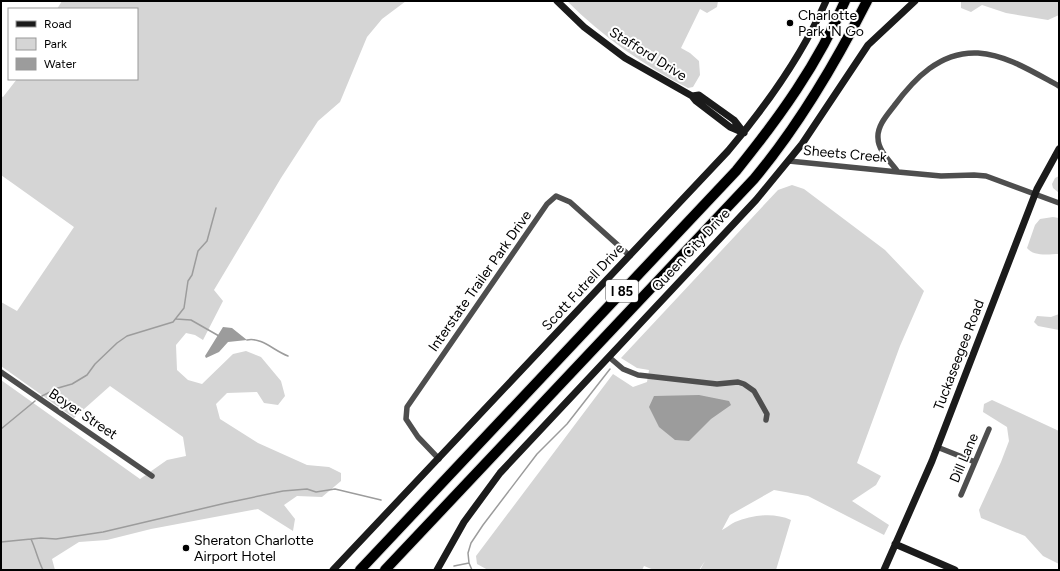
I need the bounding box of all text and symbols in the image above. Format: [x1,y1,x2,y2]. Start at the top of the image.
place label: Charlotte Park 'N Go [798,7,864,40]
legend [8,8,138,80]
text: Road [44,17,72,31]
marker: Charlotte Park 'N Go [785,18,795,28]
street label: Stafford Drive [606,23,690,85]
text: Park [44,37,67,51]
text: Water [44,57,76,71]
street label: Sheets Creek [802,142,888,166]
street label: Queen City Drive [648,205,734,295]
street label: Interstate Trailer Park Drive [425,207,535,355]
street label: Scott Futrell Drive [538,240,628,334]
road number: I 85 [606,280,638,302]
street label: Tuckaseegee Road [930,297,988,413]
street label: Boyer Street [46,385,120,443]
street label: Dill Lane [946,430,982,485]
place label: Sheraton Charlotte Airport Hotel [194,532,314,565]
marker: Sheraton Charlotte Airport Hotel [181,543,191,553]

